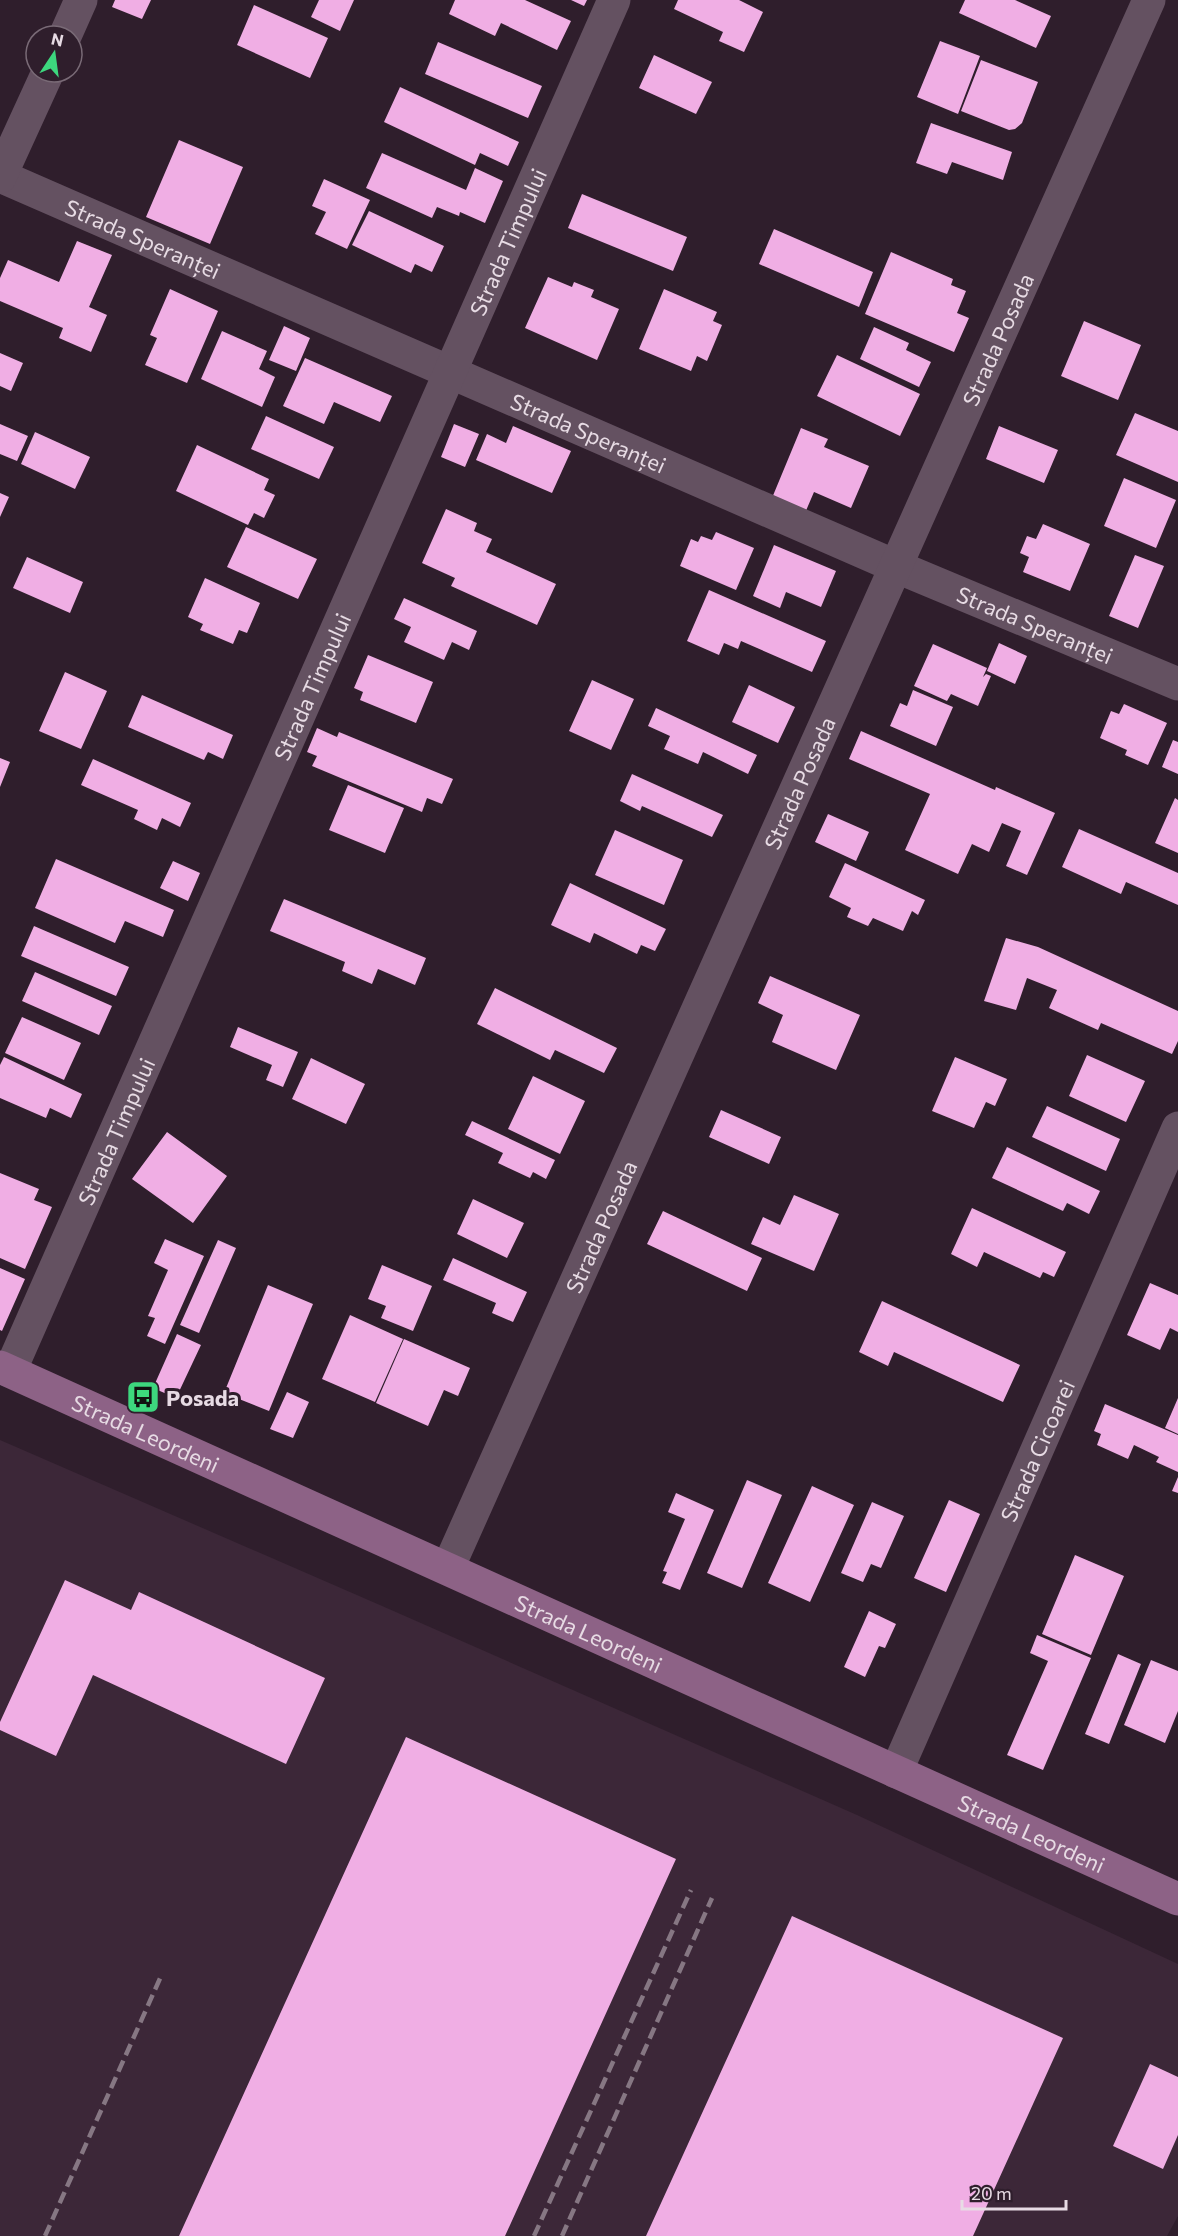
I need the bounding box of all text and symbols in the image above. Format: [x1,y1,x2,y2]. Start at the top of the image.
north arrow [24,24,84,84]
text: N [50,28,65,50]
street label: Strada Timpului [463,164,552,320]
street label: Strada Speranței [61,193,225,284]
street label: Strada Posada [956,269,1039,410]
street label: Strada Speranței [507,387,670,478]
street label: Strada Speranței [953,580,1117,669]
street label: Strada Timpului [267,609,356,764]
street label: Strada Posada [758,712,840,853]
street label: Strada Timpului [71,1053,160,1209]
street label: Strada Posada [559,1156,642,1297]
street label: Strada Cicoarei [994,1375,1080,1526]
bus stop icon: Posada [125,1379,161,1415]
place label: Posada [166,1384,239,1411]
street label: Strada Leordeni [68,1388,224,1478]
street label: Strada Leordeni [511,1588,667,1678]
street label: Strada Leordeni [954,1788,1110,1878]
scale bar [962,2173,1066,2211]
text: 20 m [971,2182,1012,2204]

